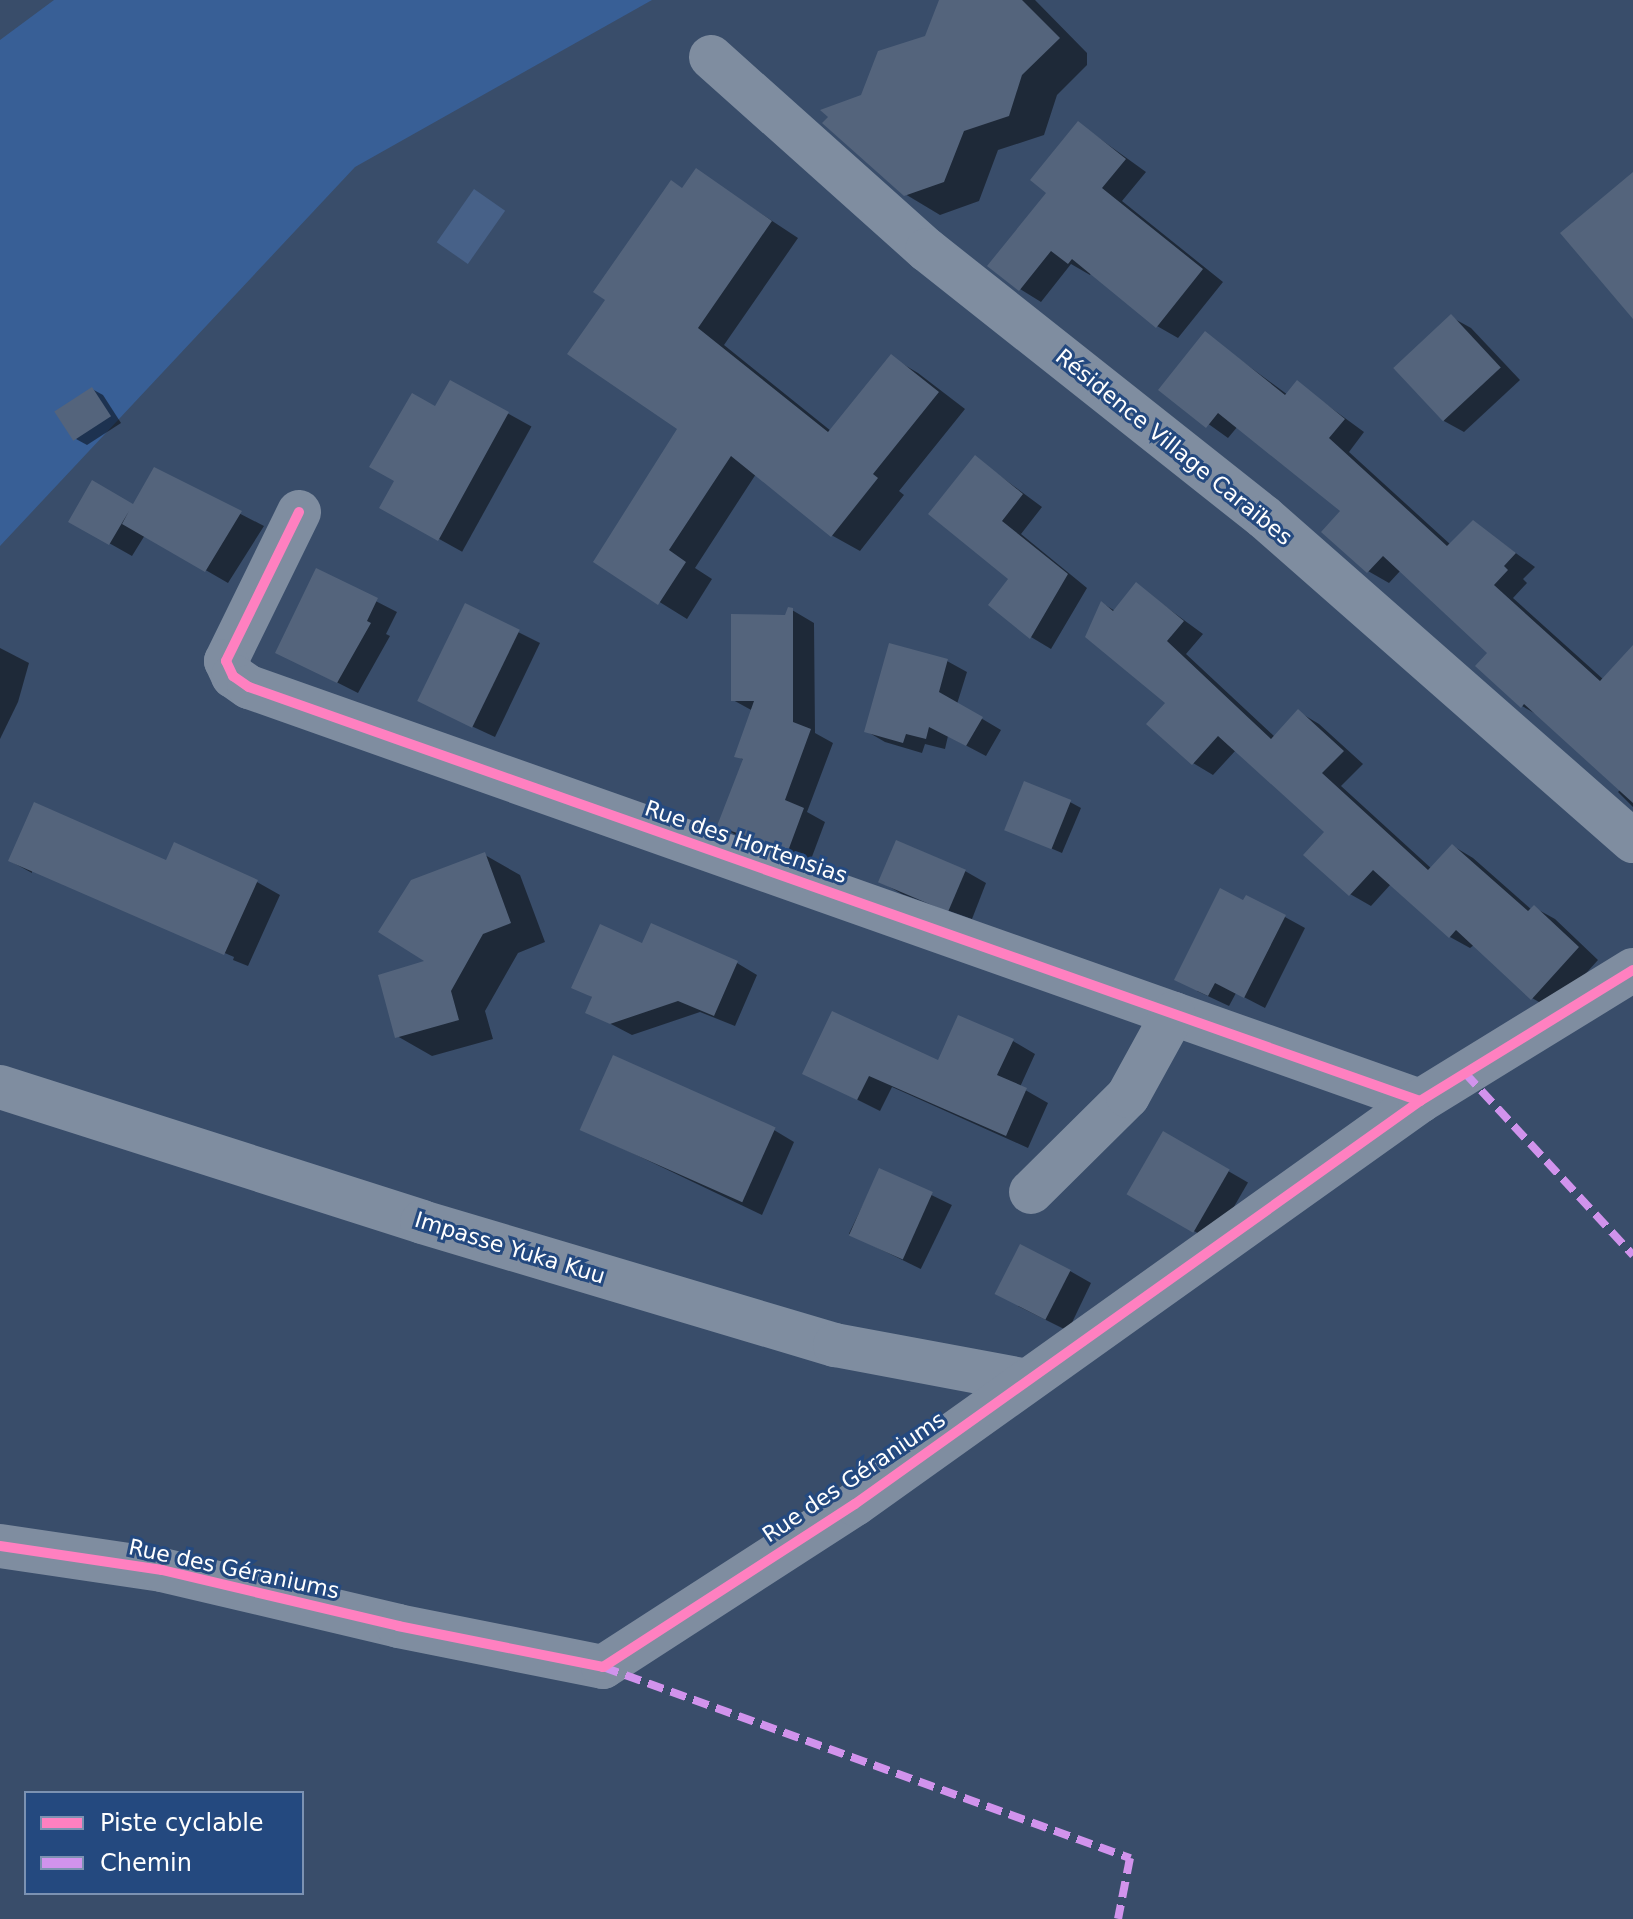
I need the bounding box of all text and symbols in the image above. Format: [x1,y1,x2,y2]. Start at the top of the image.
street label: Résidence Village Caraïbes [1050,343,1298,551]
street label: Rue des Hortensias [641,795,851,889]
street label: Impasse Yuka Kuu [412,1206,608,1290]
street label: Rue des Géraniums [758,1406,950,1548]
street label: Rue des Géraniums [126,1534,342,1604]
legend [24,1791,304,1895]
text: Piste cyclable [100,1809,264,1837]
text: Chemin [100,1849,192,1877]

